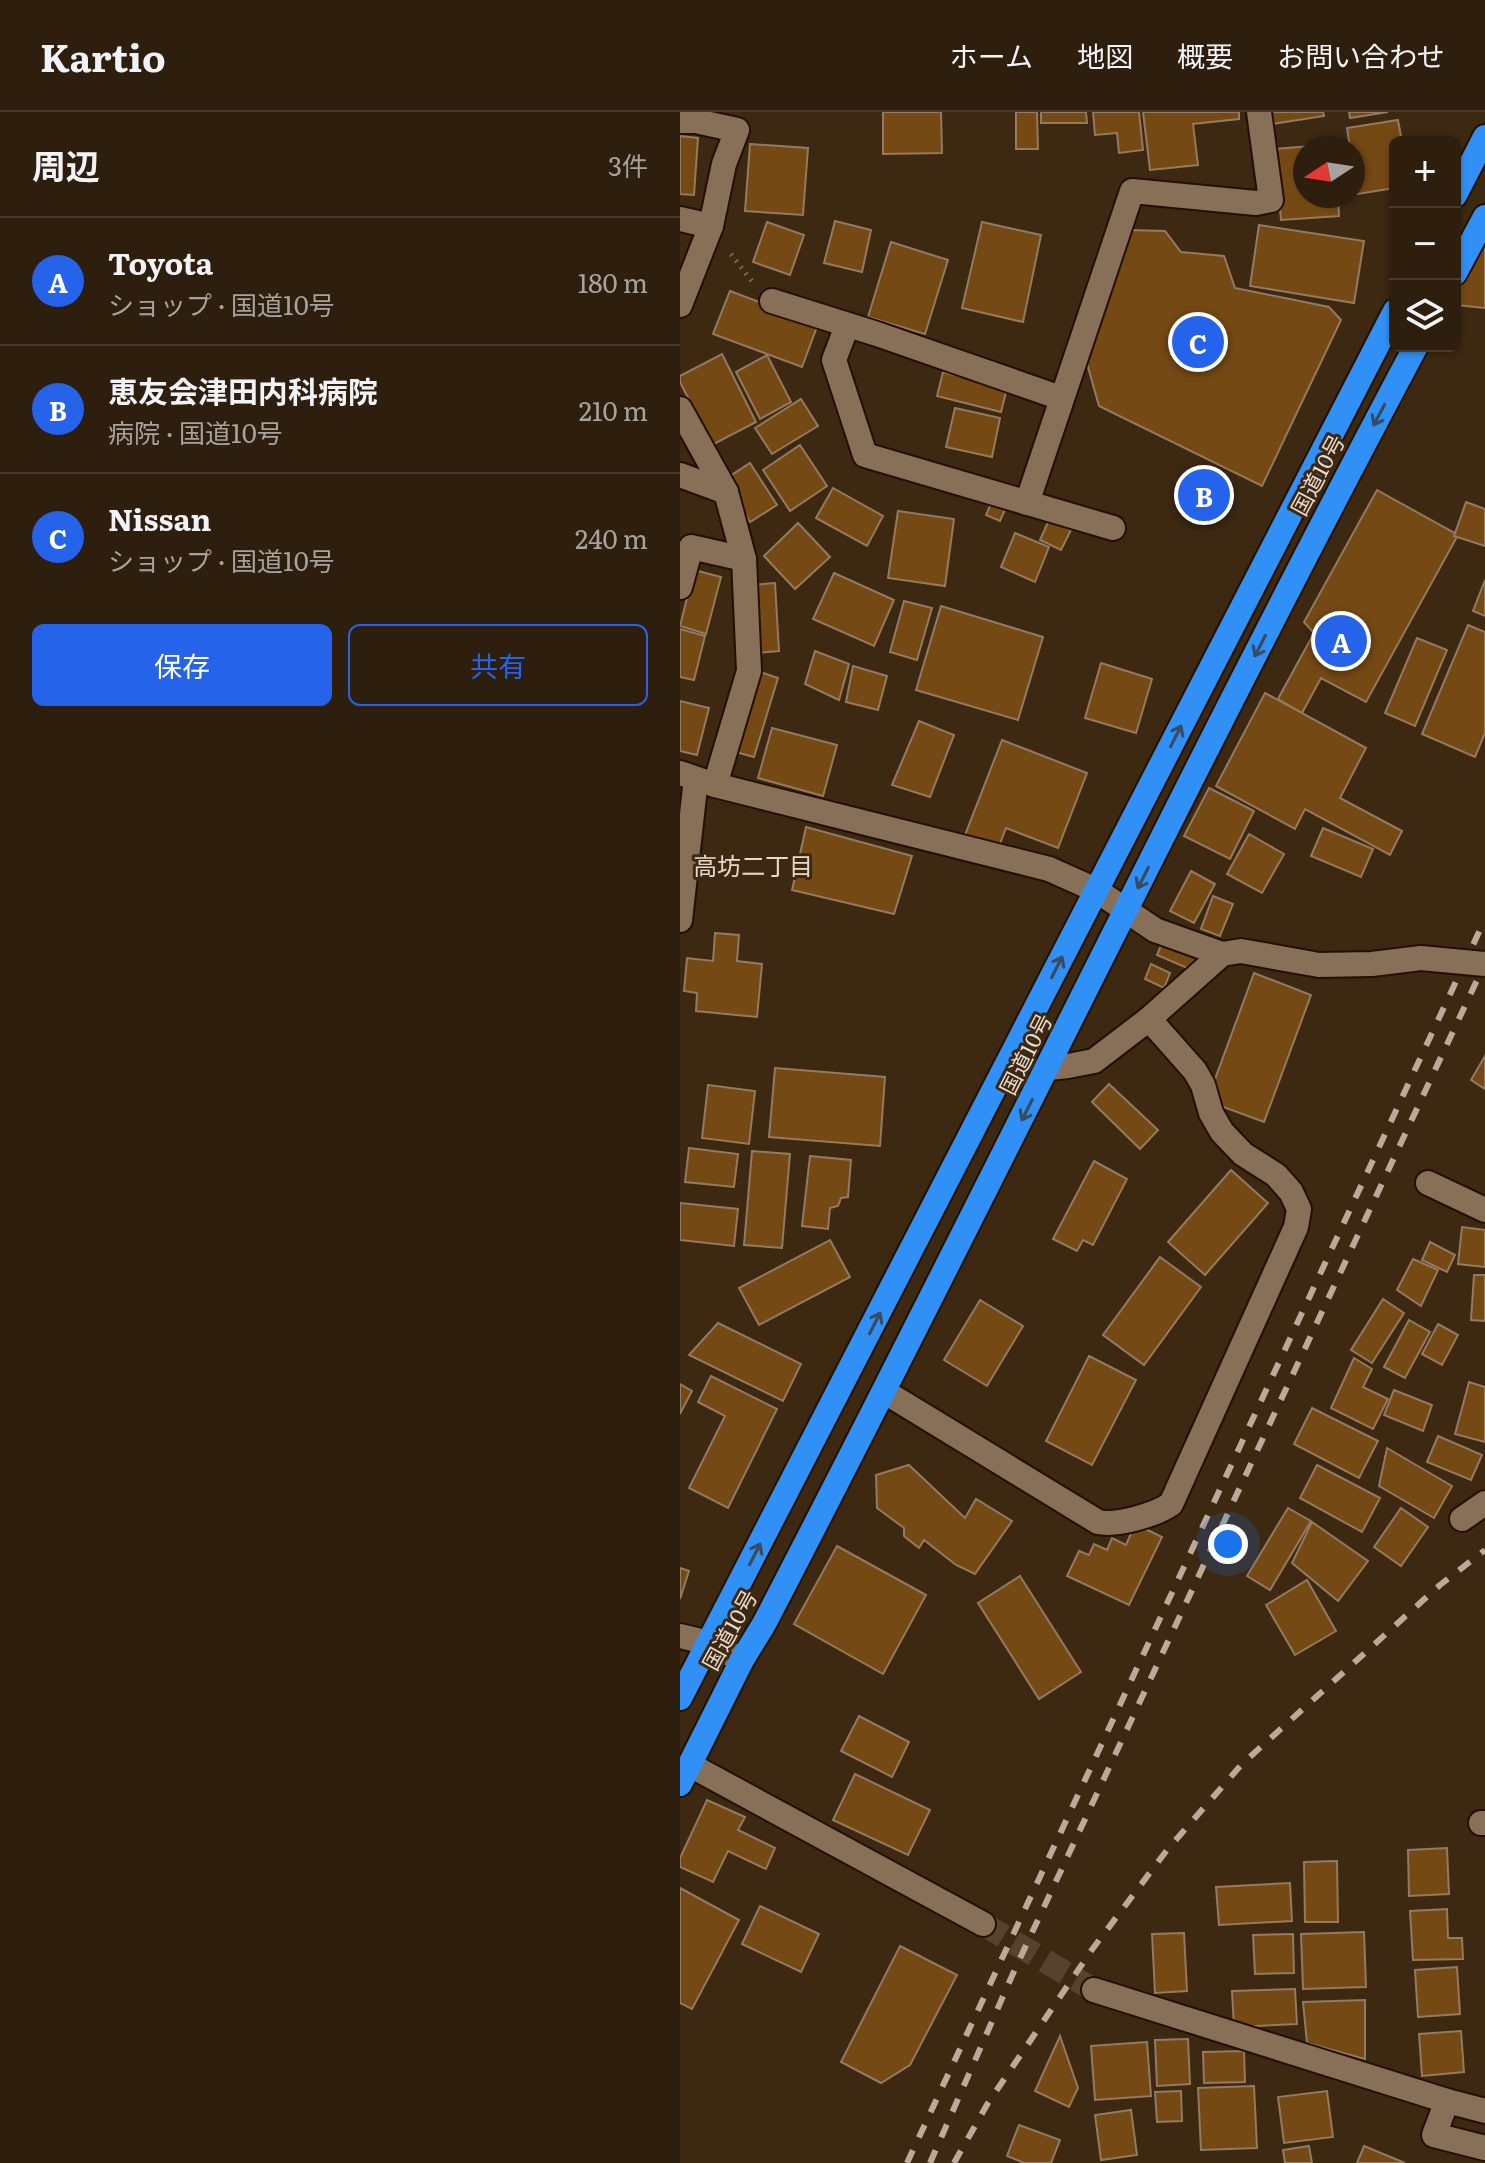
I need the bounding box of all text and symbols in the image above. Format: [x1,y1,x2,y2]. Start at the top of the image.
text: Kartio [40,27,166,84]
text: ホーム [950,34,1033,76]
text: 地図 [1077,34,1133,76]
text: 概要 [1177,34,1233,76]
text: お問い合わせ [1277,34,1445,76]
north arrow [1293,136,1365,208]
map controls [1389,136,1461,352]
button: + [1389,136,1461,208]
text: 周辺 [32,139,100,189]
text: 3件 [608,145,648,184]
button: − [1389,208,1461,280]
text: Toyota [108,240,213,284]
text: A [48,262,68,301]
text: 180 m [578,262,648,301]
button: layers [1389,280,1461,352]
text: ショップ · 国道10号 [108,284,335,323]
pin: C [1172,312,1224,372]
text: 恵友会津田内科病院 [108,368,378,412]
text: B [49,390,67,429]
text: 210 m [579,390,648,429]
one-way arrow [1371,402,1387,426]
text: 病院 · 国道10号 [108,412,283,451]
street label: 国道10号 [1282,428,1352,521]
pin: B [1178,465,1230,525]
text: Nissan [108,496,211,540]
text: C [49,518,67,557]
text: 240 m [575,518,648,557]
text: ショップ · 国道10号 [108,540,335,579]
pin: A [1315,611,1367,671]
button: 保存 [32,624,332,706]
button: 共有 [348,624,648,706]
one-way arrow [1252,633,1267,657]
one-way arrow [1168,724,1184,748]
district label: 高坊二丁目 [693,847,813,882]
one-way arrow [1135,865,1150,889]
one-way arrow [1050,956,1065,980]
street label: 国道10号 [990,1007,1059,1100]
one-way arrow [1018,1098,1034,1122]
one-way arrow [867,1312,883,1336]
your location [1208,1524,1248,1564]
one-way arrow [748,1543,764,1567]
street label: 国道10号 [693,1583,764,1676]

